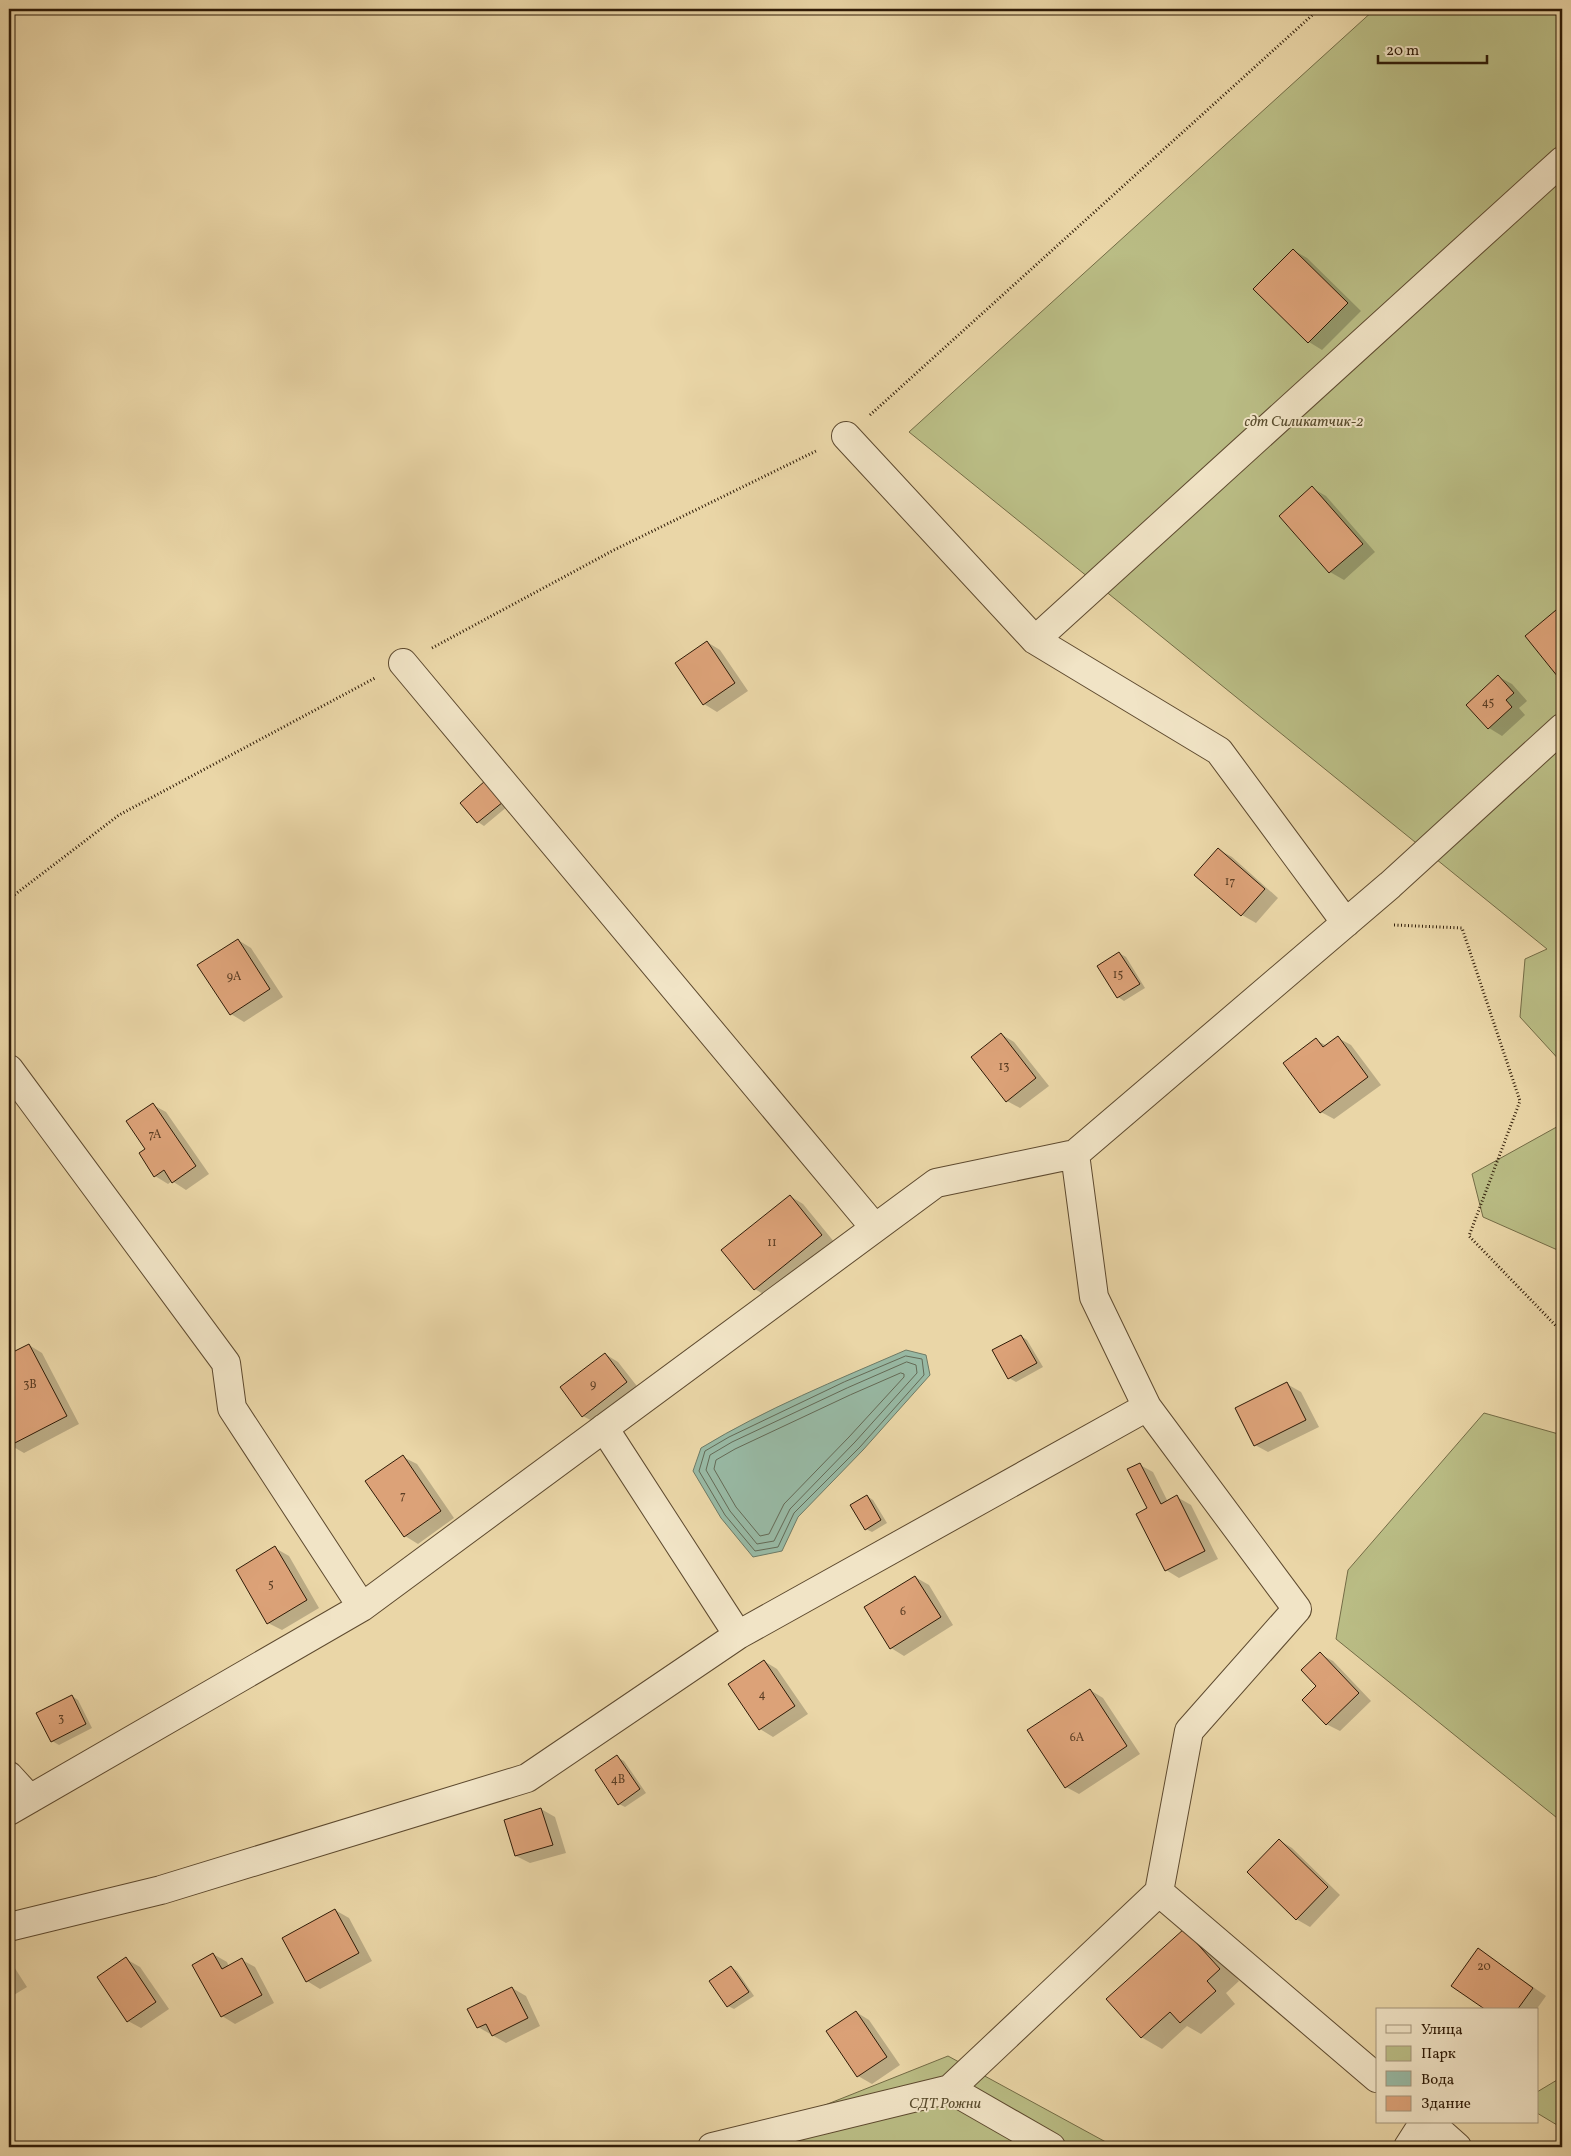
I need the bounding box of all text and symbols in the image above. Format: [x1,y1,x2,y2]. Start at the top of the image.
scale bar [1378,32,1487,64]
text: 20 m [1386,41,1419,62]
park label: сдт Силикатчик-2 [1244,412,1364,433]
house number: 45 [1482,695,1495,711]
house number: 17 [1225,874,1235,890]
house number: 15 [1113,967,1123,983]
house number: 9А [227,969,242,985]
house number: 13 [999,1059,1009,1075]
house number: 7А [148,1127,162,1143]
house number: 11 [767,1235,777,1251]
house number: 3В [23,1377,37,1393]
house number: 9 [590,1377,596,1393]
house number: 7 [400,1488,406,1504]
house number: 5 [268,1577,274,1593]
house number: 6 [900,1604,906,1620]
house number: 4 [758,1687,766,1703]
house number: 3 [58,1711,64,1727]
house number: 6А [1070,1730,1085,1746]
house number: 4В [611,1772,625,1788]
house number: 20 [1477,1959,1491,1975]
legend [1376,2008,1538,2124]
text: Улица [1421,2020,1463,2041]
text: Парк [1421,2044,1456,2065]
text: Вода [1421,2070,1454,2091]
park label: СДТ Рожни [909,2094,981,2115]
text: Здание [1421,2094,1471,2115]

